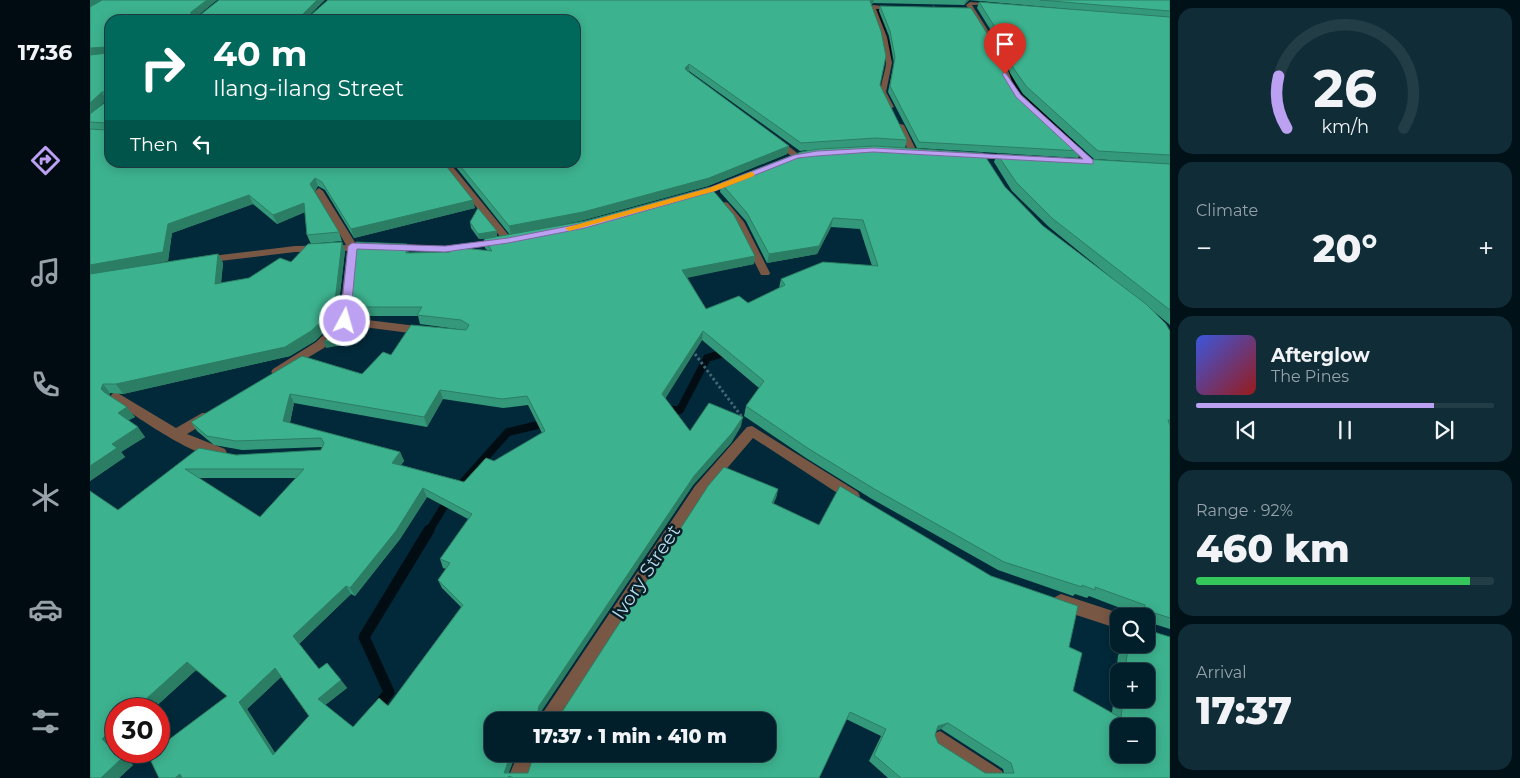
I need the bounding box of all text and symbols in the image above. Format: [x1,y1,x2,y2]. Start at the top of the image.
pin [984,23,1026,74]
icon: arrive [991,30,1019,58]
text: 40 m [213,32,308,75]
icon: right [130,35,195,100]
text: 17:36 [18,39,72,66]
text: 26 [1313,57,1377,120]
text: Ilang-ilang Street [213,75,404,102]
text: km/h [1321,116,1369,137]
icon: left [188,130,216,158]
text: Then [130,133,178,156]
icon: directions [28,143,63,178]
text: Climate [1196,201,1258,220]
text: 20° [1313,225,1377,272]
text: − [1196,231,1212,265]
text: + [1478,231,1494,265]
icon: music [28,255,63,290]
position arrow [318,294,370,346]
text: Afterglow [1271,344,1370,367]
icon: phone [28,367,63,402]
text: The Pines [1271,367,1349,386]
icon: previous [1232,416,1260,444]
icon: pause [1331,416,1359,444]
icon: next [1430,416,1458,444]
icon: climate [28,480,63,515]
text: Range · 92% [1196,501,1293,520]
street label: Ivory Street [607,520,685,624]
text: 460 km [1196,525,1350,572]
icon: car [28,592,63,627]
map controls [1110,608,1155,763]
button: search [1110,608,1155,653]
button: + [1110,663,1155,708]
text: Arrival [1196,663,1246,682]
text: 17:37 [1196,687,1292,734]
speed limit sign: 30 [105,698,170,763]
icon: filters [28,704,63,739]
button: − [1110,718,1155,763]
text: 17:37 · 1 min · 410 m [533,725,727,748]

